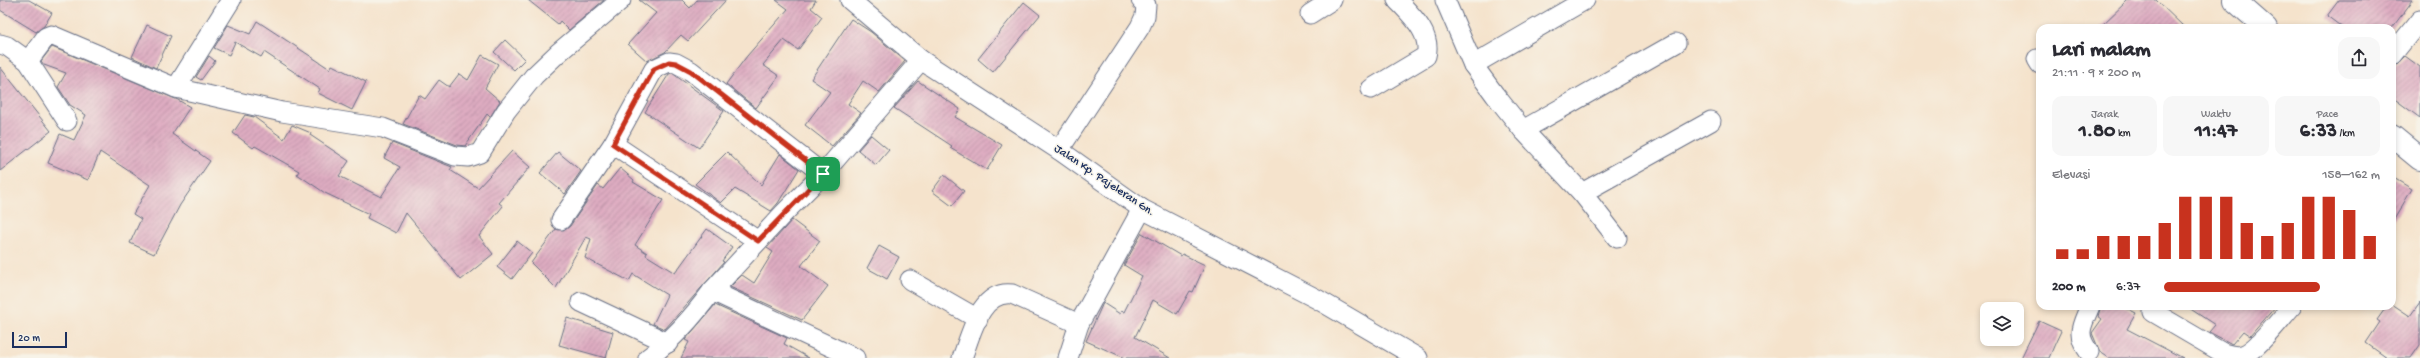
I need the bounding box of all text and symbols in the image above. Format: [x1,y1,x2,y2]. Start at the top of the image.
button: share [2338,37,2380,79]
text: Lari malam [2052,38,2151,64]
text: 21:11 · 9 × 200 m [2052,66,2141,81]
text: Jarak [2091,109,2118,121]
text: Waktu [2201,109,2231,121]
text: Pace [2317,109,2338,121]
text: 1.80 [2079,121,2115,144]
text: 11:47 [2195,121,2237,144]
text: 6:33 [2300,121,2337,144]
text: km [2115,128,2131,140]
text: /km [2337,128,2355,140]
street label: Jalan Kp. Pajeleran Gn. [1051,142,1157,220]
pin [806,157,840,191]
icon: arrive [812,163,834,185]
text: Elevasi [2052,168,2090,183]
text: 158–162 m [2322,168,2380,183]
text: 200 m [2052,280,2085,295]
text: 6:37 [2116,280,2140,295]
map controls [1980,302,2024,346]
button: layers [1980,302,2024,346]
scale bar [12,330,67,349]
text: 20 m [18,333,40,345]

